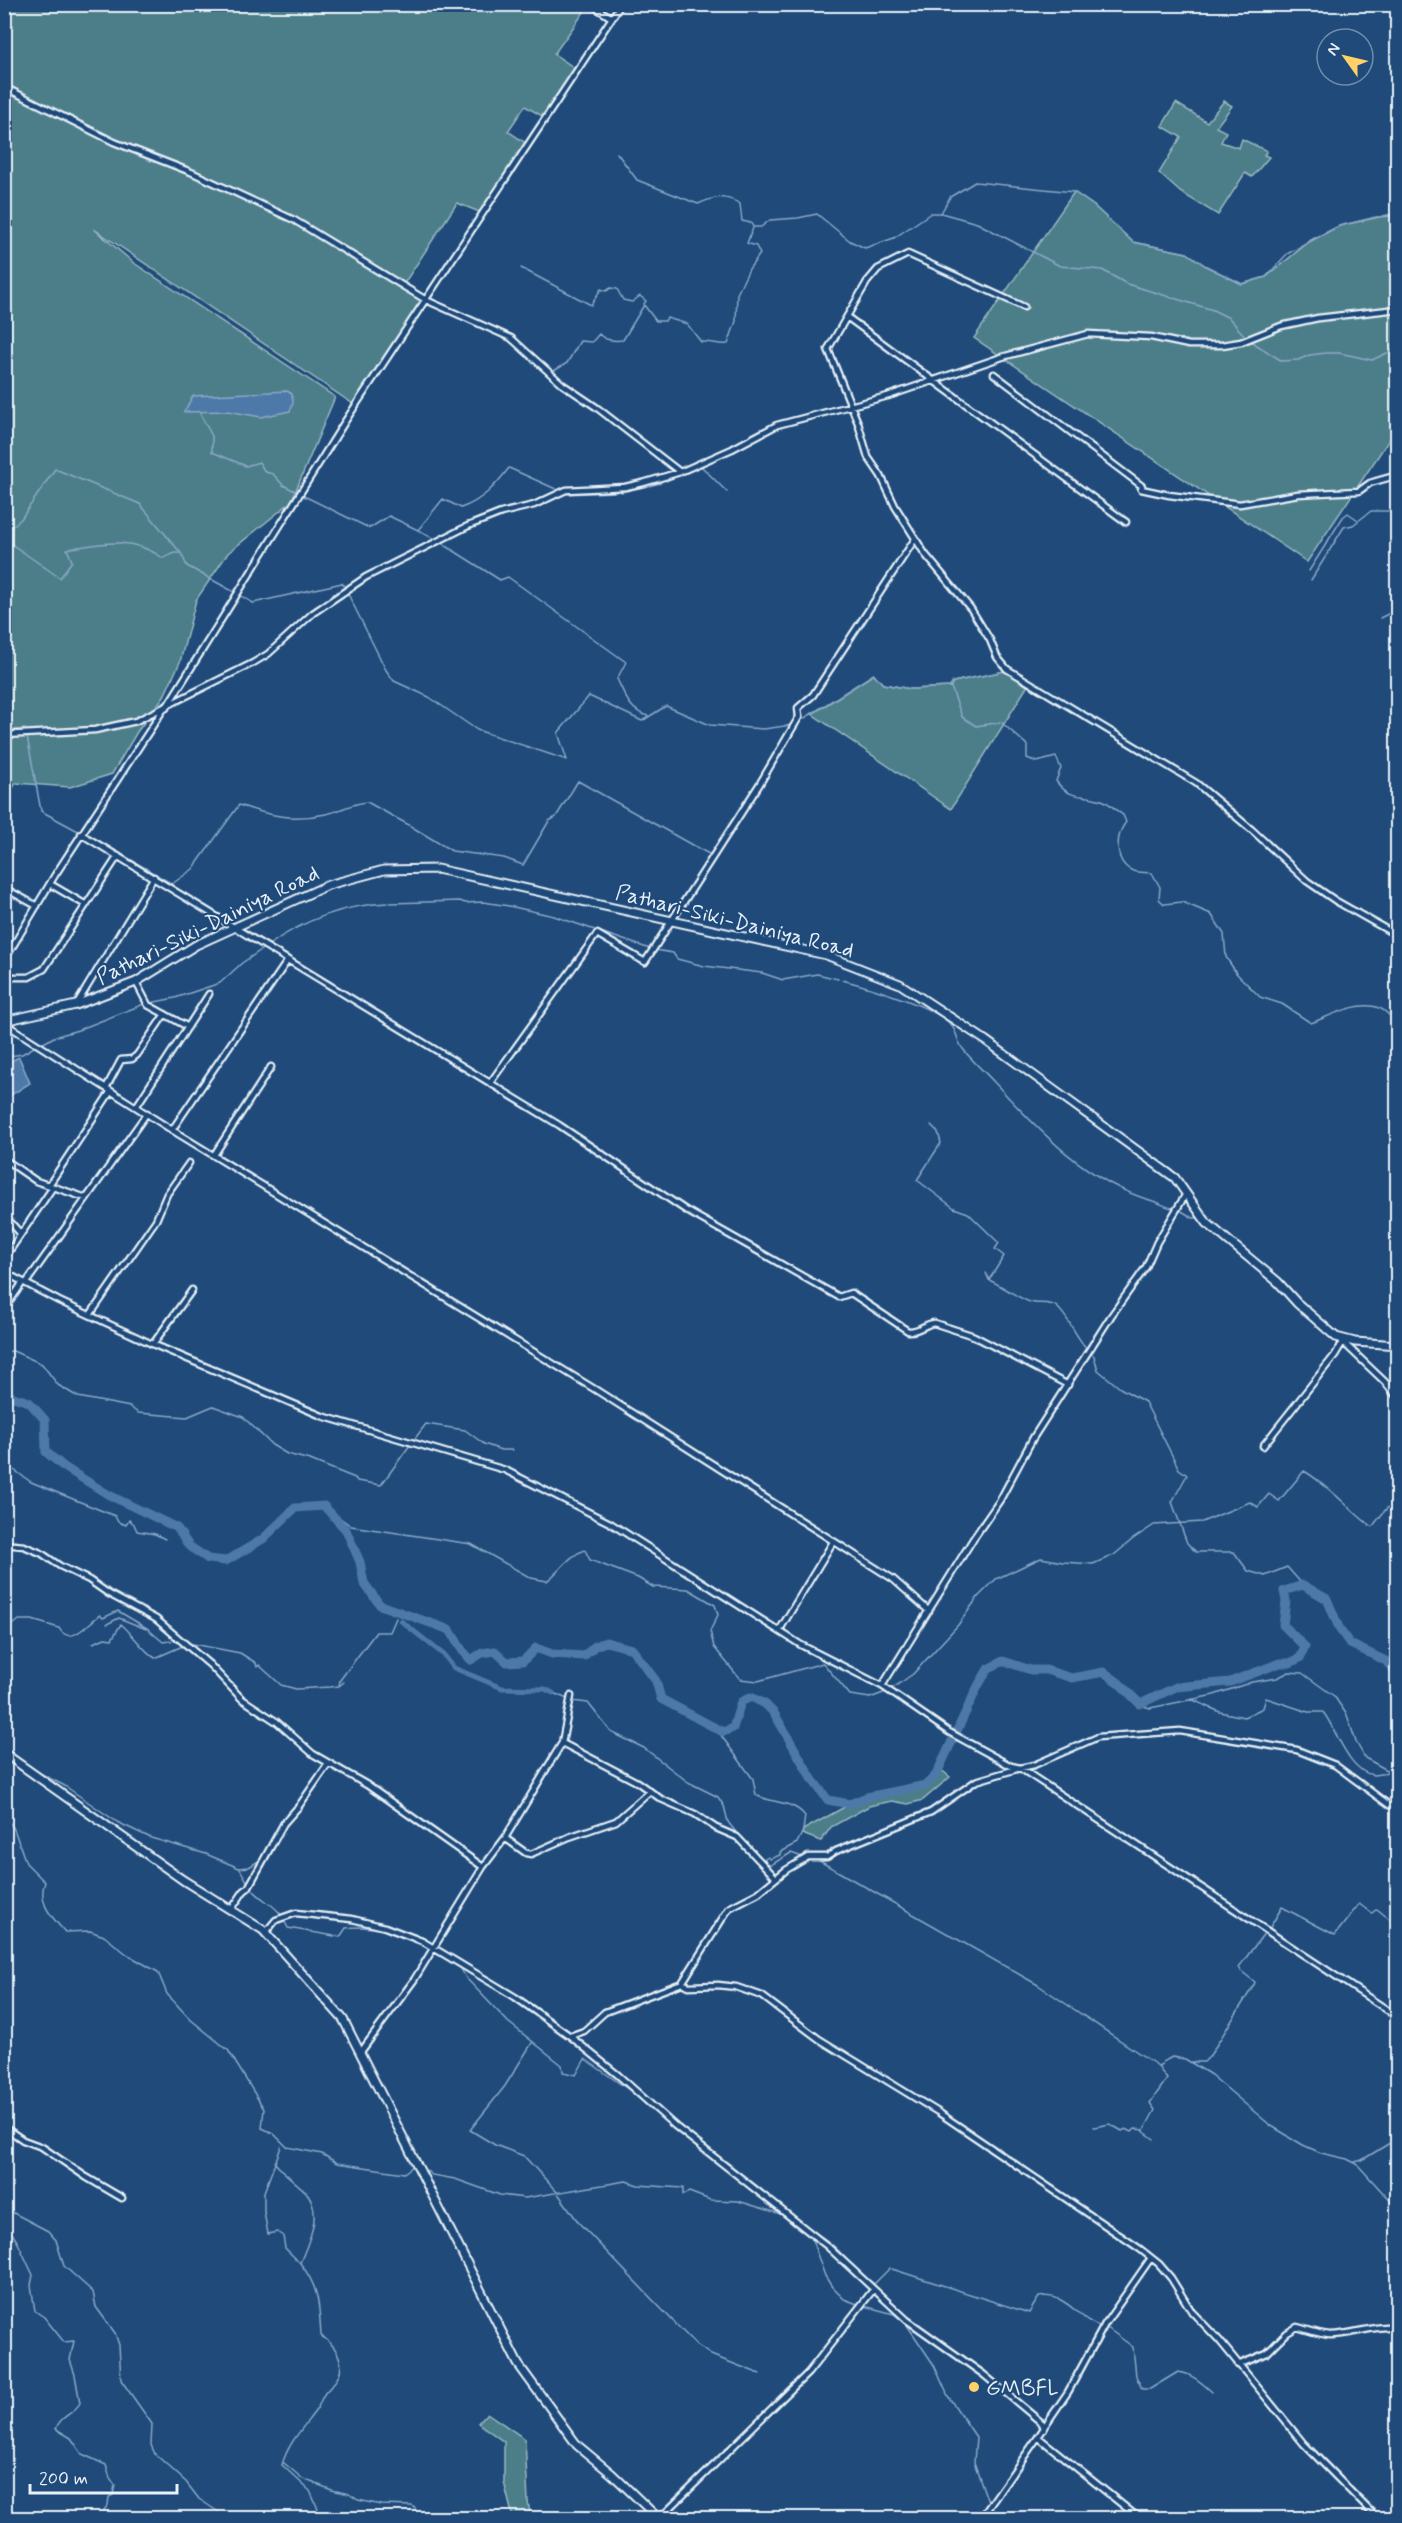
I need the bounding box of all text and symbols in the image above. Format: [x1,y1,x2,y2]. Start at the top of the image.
north arrow [1315,27,1375,87]
text: N [1322,39,1345,60]
street label: Pathari-Siki-Dainiya Road [92,860,324,992]
street label: Pathari-Siki-Dainiya Road [613,879,856,965]
place label: GMBFL [986,2375,1059,2403]
marker: GMBFL [967,2380,981,2394]
scale bar [30,2457,177,2495]
text: 200 m [39,2467,88,2491]

